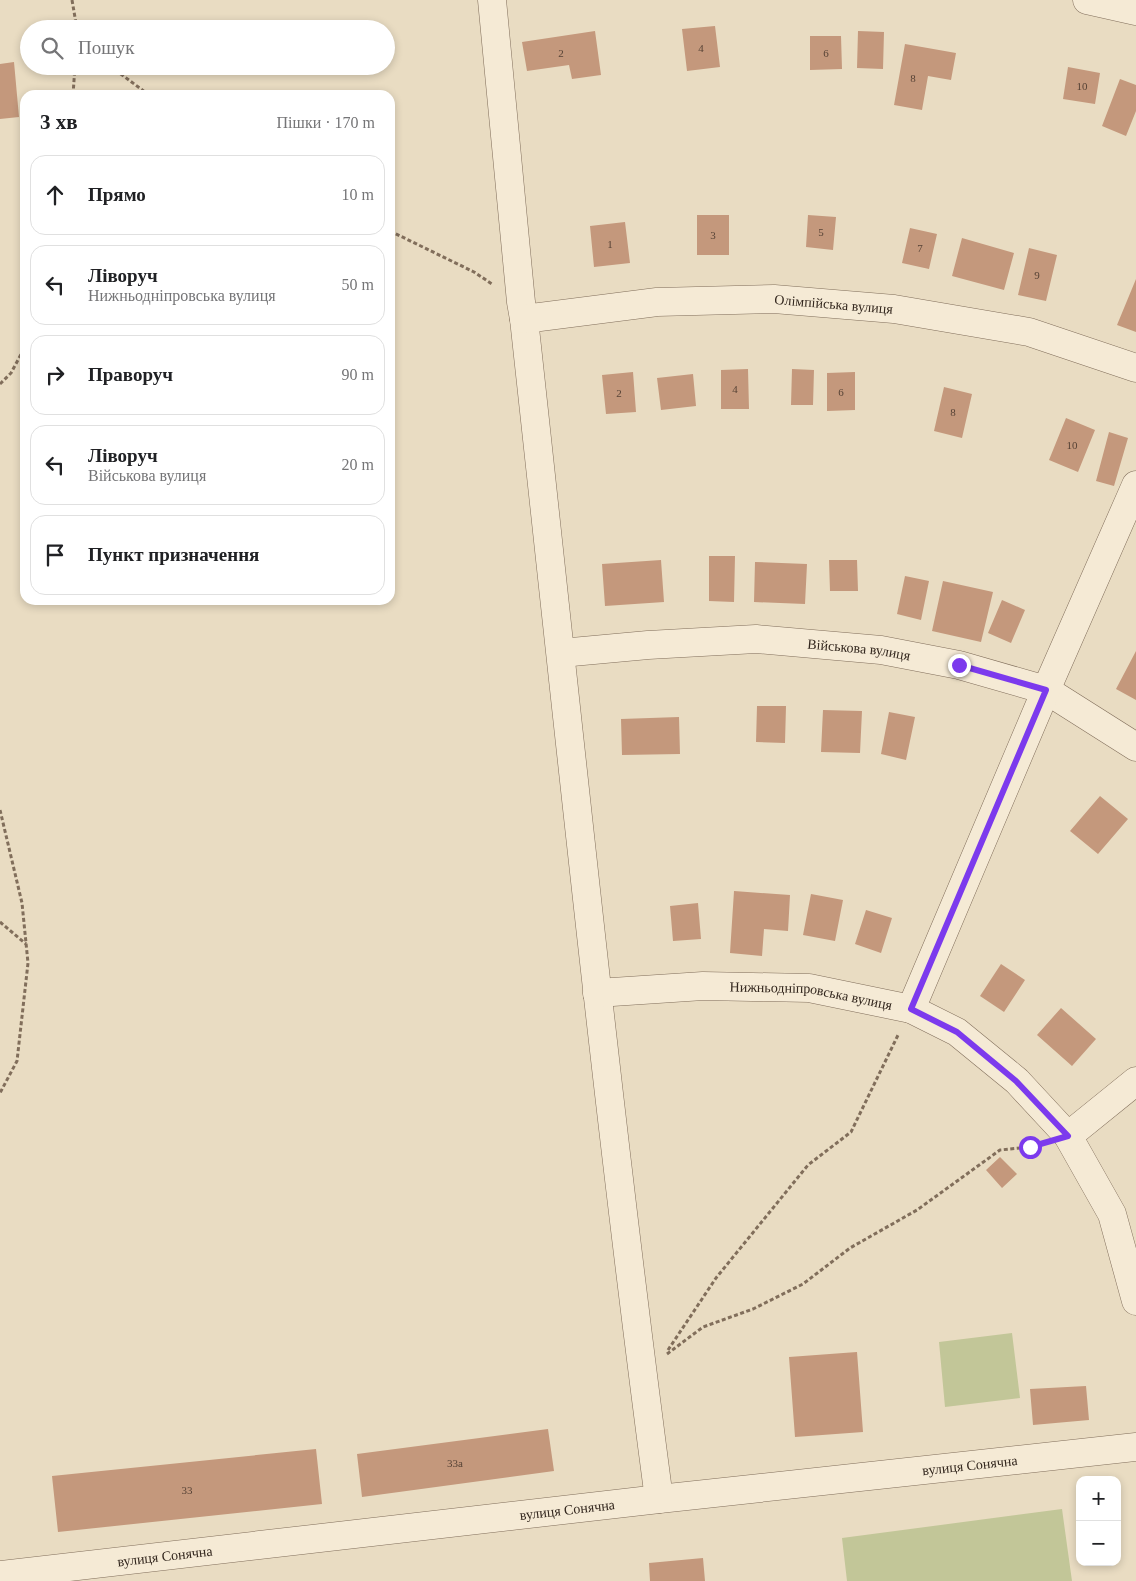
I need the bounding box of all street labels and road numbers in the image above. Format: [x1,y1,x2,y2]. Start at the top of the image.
street label: Олімпійська вулиця [774,292,894,317]
street label: Військова вулиця [807,637,912,664]
street label: Нижньодніпровська вулиця [729,980,894,1013]
street label: вулиця Сонячна [922,1453,1019,1478]
street label: вулиця Сонячна [519,1497,616,1523]
street label: вулиця Сонячна [117,1543,214,1569]

